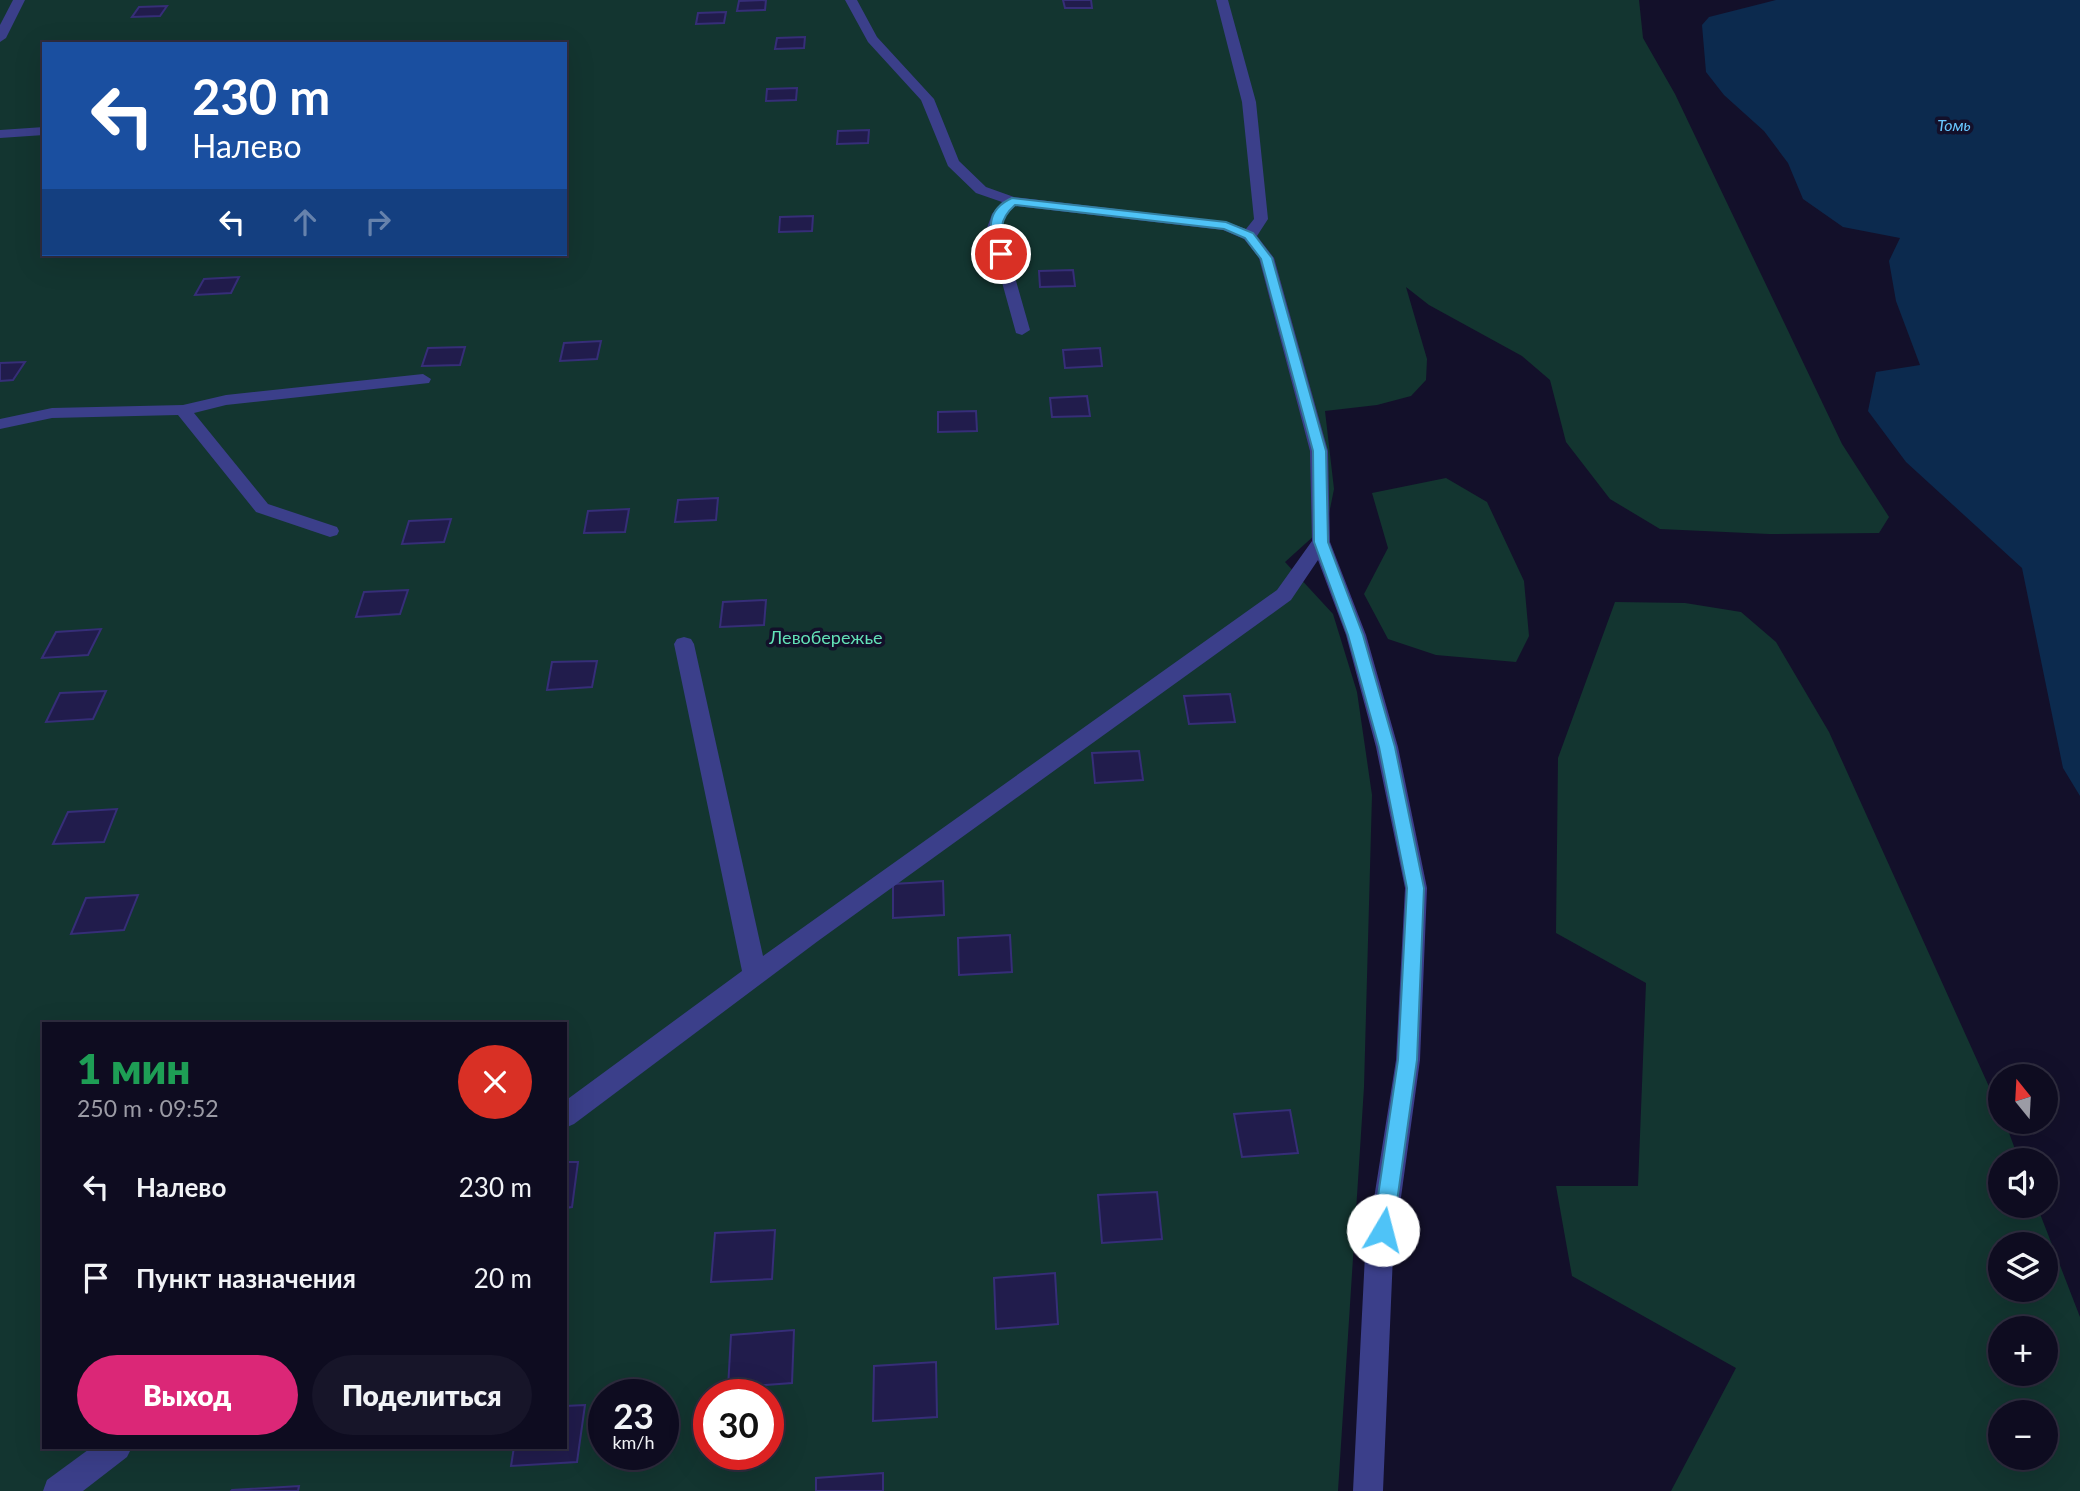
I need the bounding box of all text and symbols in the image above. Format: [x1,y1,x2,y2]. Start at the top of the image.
text: 230 m [192,67,330,125]
icon: left [77,70,168,161]
water label: Томь [1937,115,1971,134]
text: Налево [192,126,302,165]
icon: left [213,203,251,241]
icon: ahead [286,203,324,241]
icon: right [359,203,397,241]
pin [971,224,1031,284]
icon: arrive [982,235,1020,273]
park label: Левобережье [768,626,883,648]
text: 1 мин [77,1043,191,1093]
button: close [458,1045,532,1119]
north arrow [1988,1064,2058,1134]
map controls [1988,1064,2058,1470]
text: 250 m · 09:52 [77,1094,219,1122]
button: sound [1988,1148,2058,1218]
icon: left [77,1168,115,1206]
text: Налево [136,1171,226,1203]
text: 230 m [459,1171,532,1203]
position arrow [1346,1193,1420,1267]
button: layers [1988,1232,2058,1302]
icon: arrive [77,1259,115,1297]
text: Пункт назначения [136,1262,356,1294]
text: 20 m [474,1262,532,1294]
button: + [1988,1316,2058,1386]
button: Выход [77,1355,298,1435]
button: Поделиться [312,1355,532,1435]
speed limit sign: 30 [693,1379,784,1470]
text: 23 [613,1394,654,1436]
button: − [1988,1400,2058,1470]
text: km/h [612,1431,655,1453]

